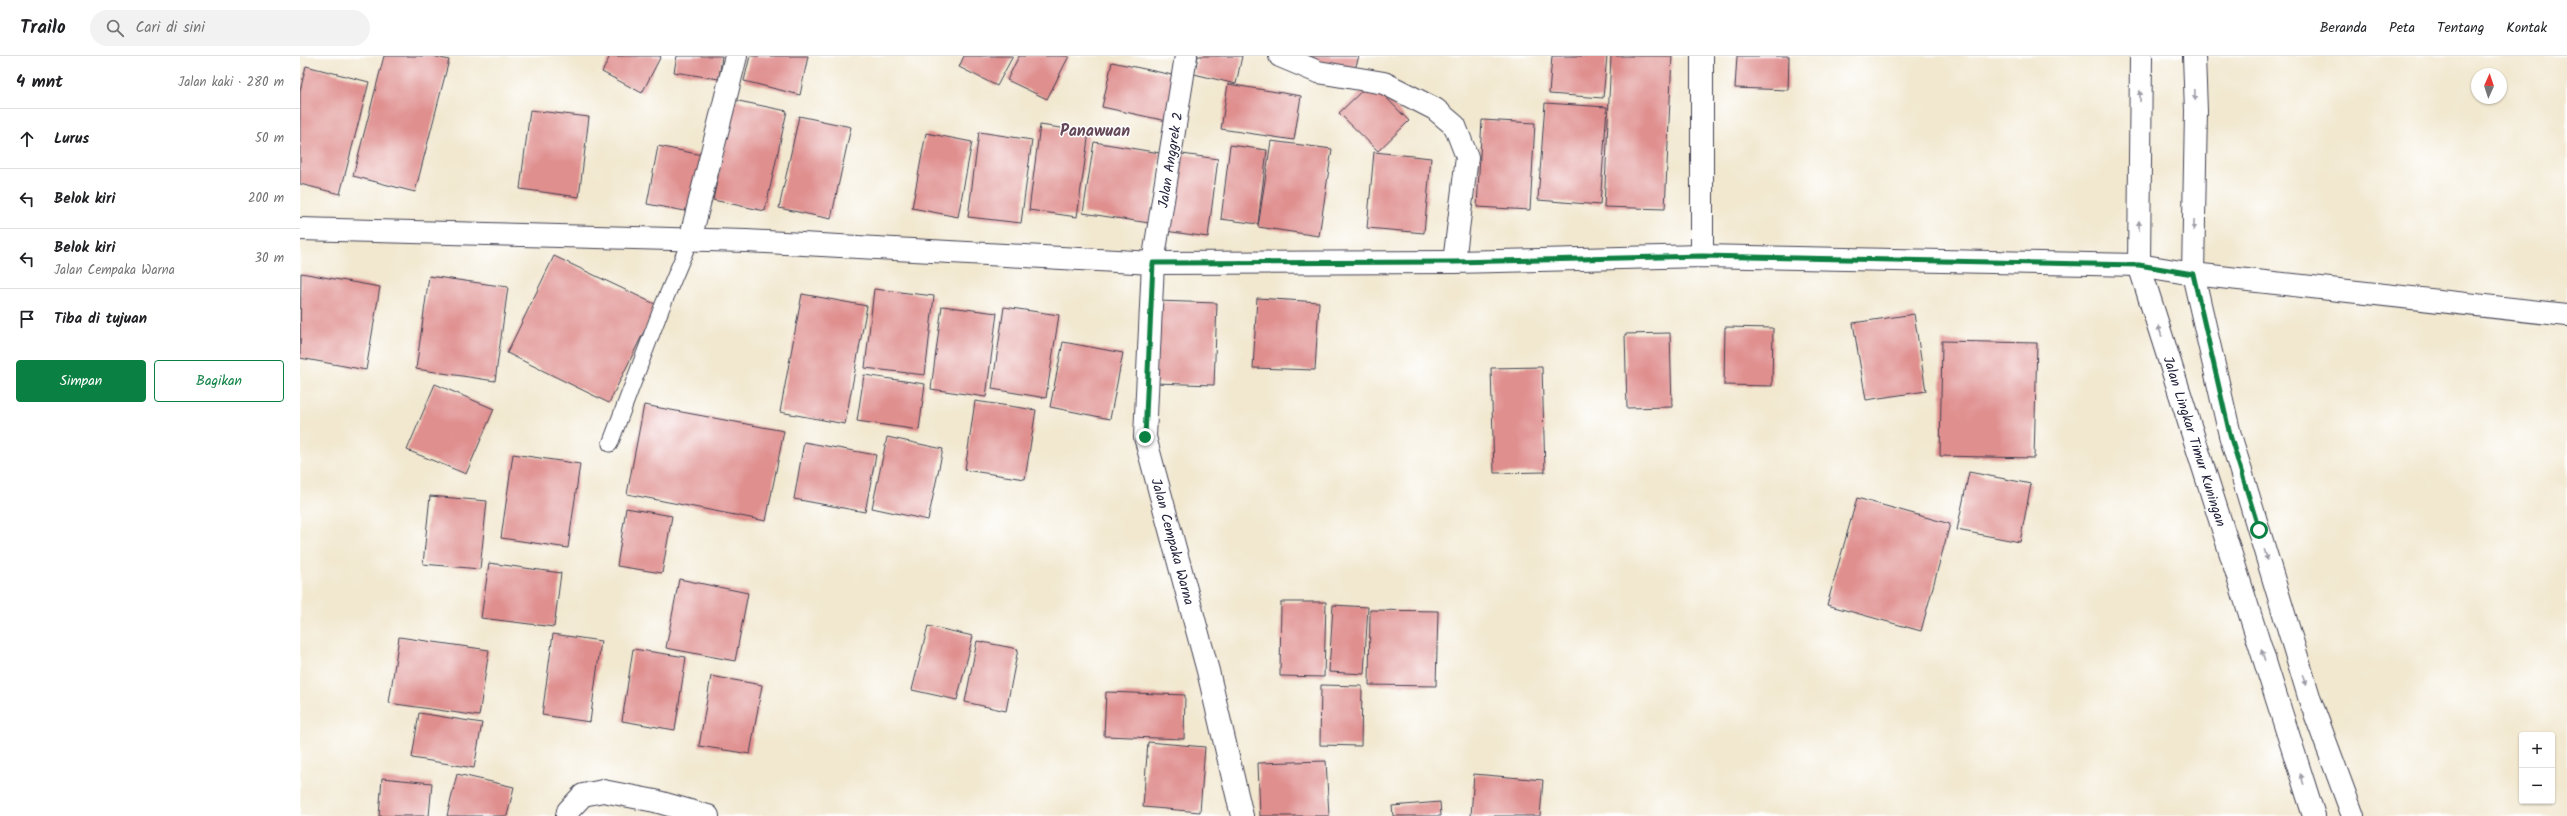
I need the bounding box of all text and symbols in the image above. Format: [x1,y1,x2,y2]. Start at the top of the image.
search box [90,10,370,46]
text: Trailo [20,13,66,43]
text: Cari di sini [136,16,205,40]
icon: search [104,17,126,39]
text: Beranda [2320,17,2367,39]
text: Peta [2389,17,2415,39]
text: Tentang [2437,17,2484,39]
text: Kontak [2506,17,2547,39]
north arrow [2471,68,2507,104]
text: 4 mnt [16,69,63,96]
text: Jalan kaki · 280 m [178,72,284,93]
one-way arrow [2137,89,2143,102]
one-way arrow [2192,89,2199,101]
street label: Jalan Anggrek 2 [1153,111,1189,210]
district label: Panawuan [1060,119,1130,144]
text: Lurus [54,127,89,151]
icon: ahead [16,128,38,150]
text: 50 m [255,128,284,149]
text: Belok kiri [54,187,115,211]
icon: left [16,188,38,210]
text: 200 m [248,188,284,209]
one-way arrow [2136,219,2142,232]
one-way arrow [2190,219,2197,231]
text: Belok kiri [54,236,115,260]
icon: left [16,248,38,270]
text: 30 m [255,248,284,269]
text: Jalan Cempaka Warna [54,260,175,281]
text: Tiba di tujuan [54,307,147,331]
icon: arrive [16,308,38,330]
one-way arrow [2157,324,2163,336]
street label: Jalan Lingkar Timur Kuningan [2157,354,2231,530]
button: Simpan [16,360,146,402]
button: Bagikan [154,360,284,402]
route end [1136,428,1154,446]
street label: Jalan Cempaka Warna [1145,476,1200,608]
route start [2250,521,2268,539]
one-way arrow [2263,549,2269,561]
one-way arrow [2259,649,2265,661]
one-way arrow [2301,674,2307,686]
map controls [2519,732,2555,804]
button: + [2519,732,2555,768]
button: − [2519,768,2555,804]
one-way arrow [2299,773,2305,785]

